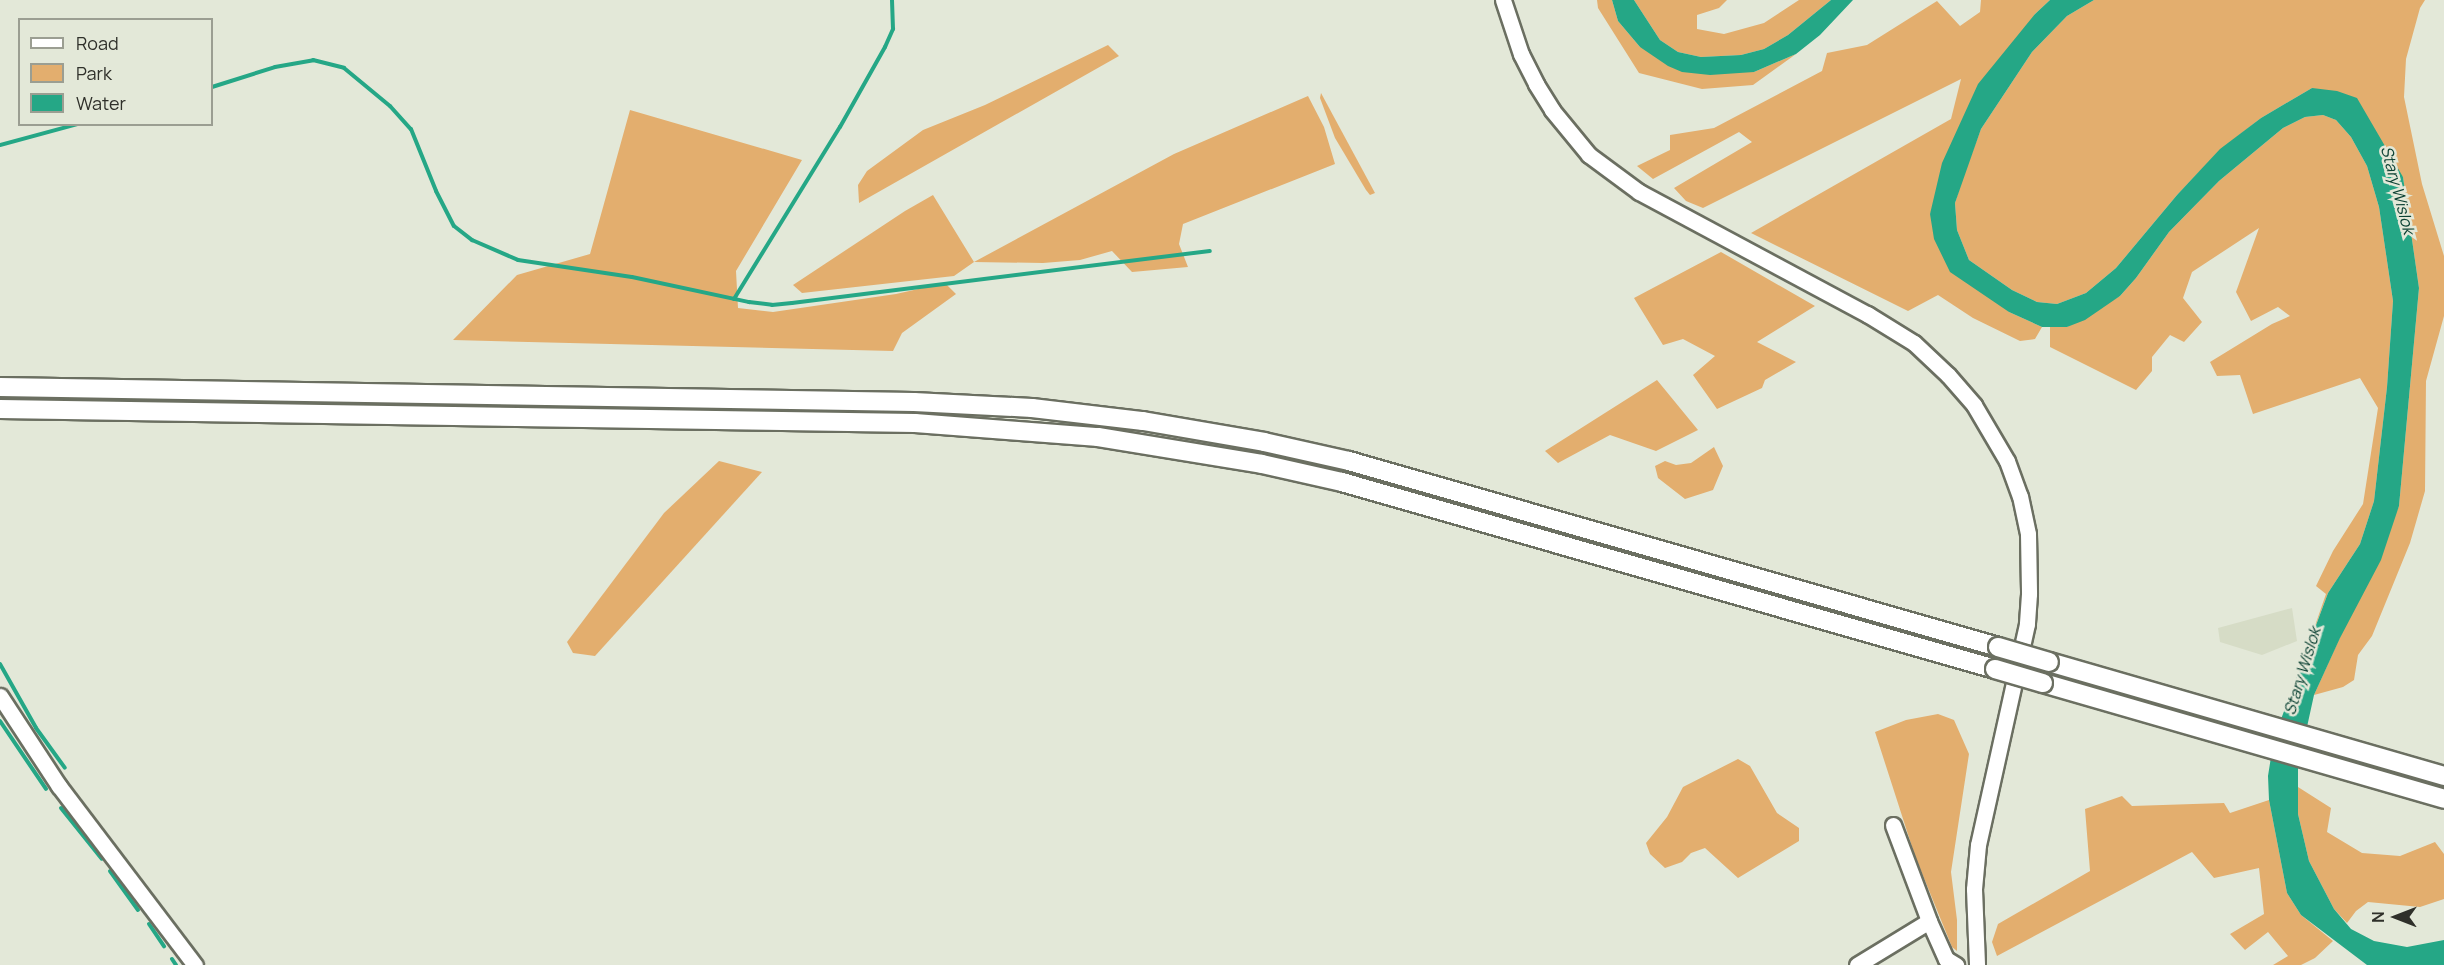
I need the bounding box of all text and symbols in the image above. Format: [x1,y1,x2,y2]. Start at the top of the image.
legend [18,18,213,126]
text: Road [76,31,119,55]
text: Park [76,61,112,85]
text: Water [76,91,126,115]
water label: Stary Wislok [2377,144,2419,236]
water label: Stary Wislok [2280,625,2324,717]
north arrow [2366,887,2426,947]
text: N [2367,911,2389,923]

